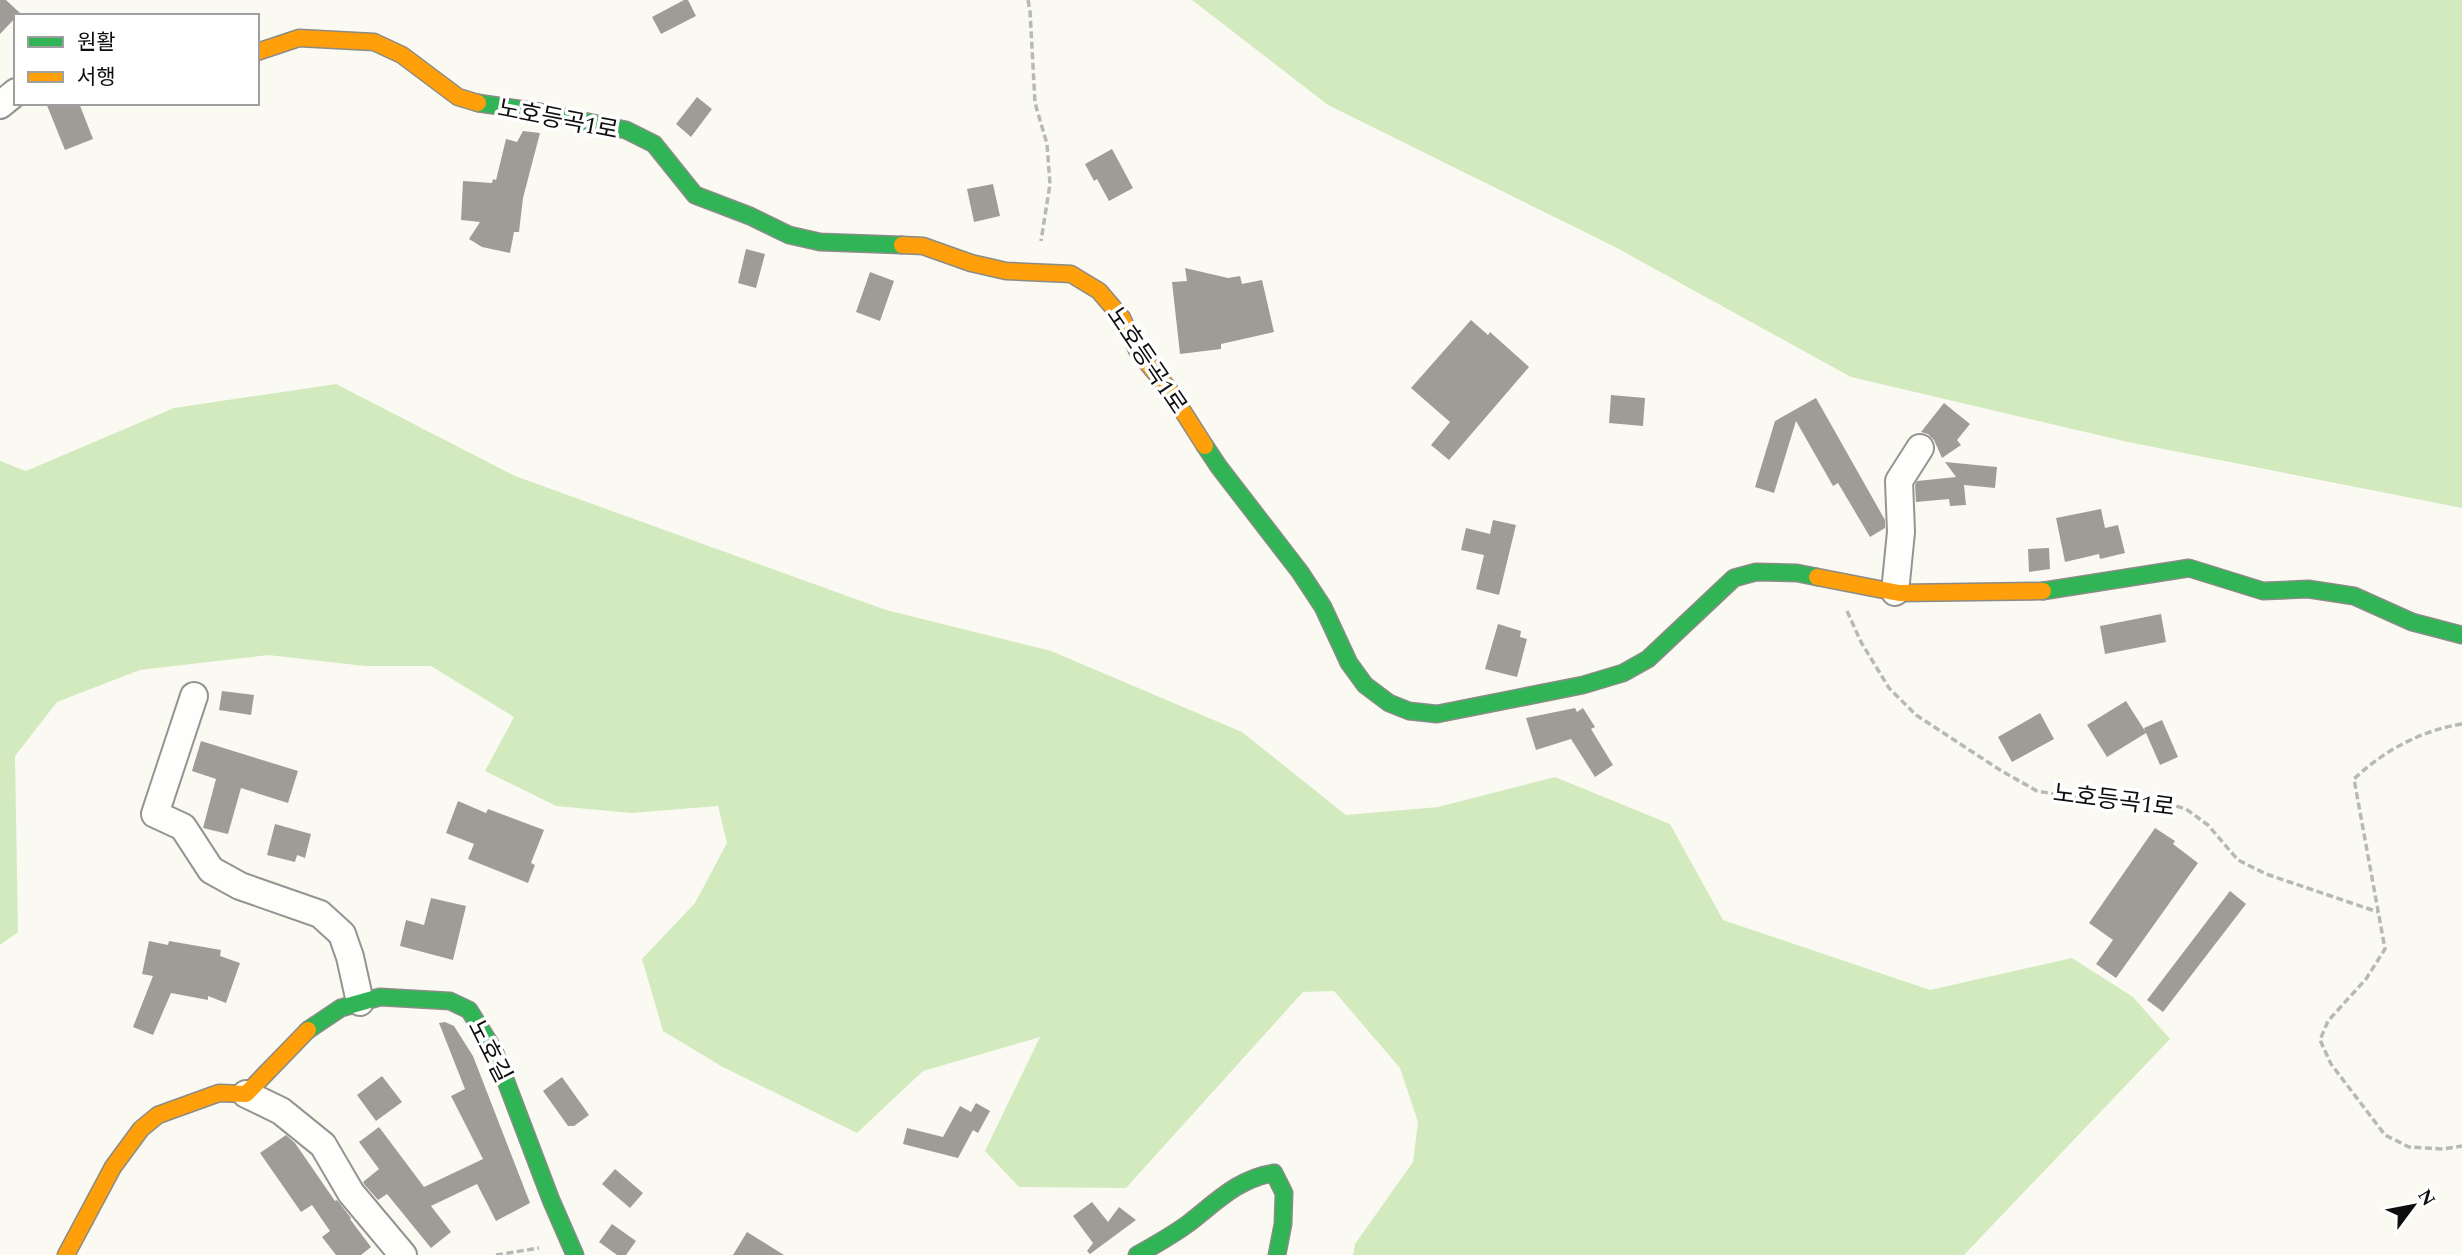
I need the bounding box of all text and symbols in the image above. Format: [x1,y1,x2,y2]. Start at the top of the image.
legend [14,14,259,105]
text: 원활 [77,27,116,59]
text: 서행 [77,62,116,94]
street label: 노호등곡1로 [494,91,621,149]
street label: 노호등곡1로 [1097,300,1195,421]
street label: 노호등곡1로 [2051,776,2177,826]
street label: 노호길 [458,1014,520,1089]
north arrow [2378,1171,2448,1241]
text: N [2410,1184,2443,1212]

